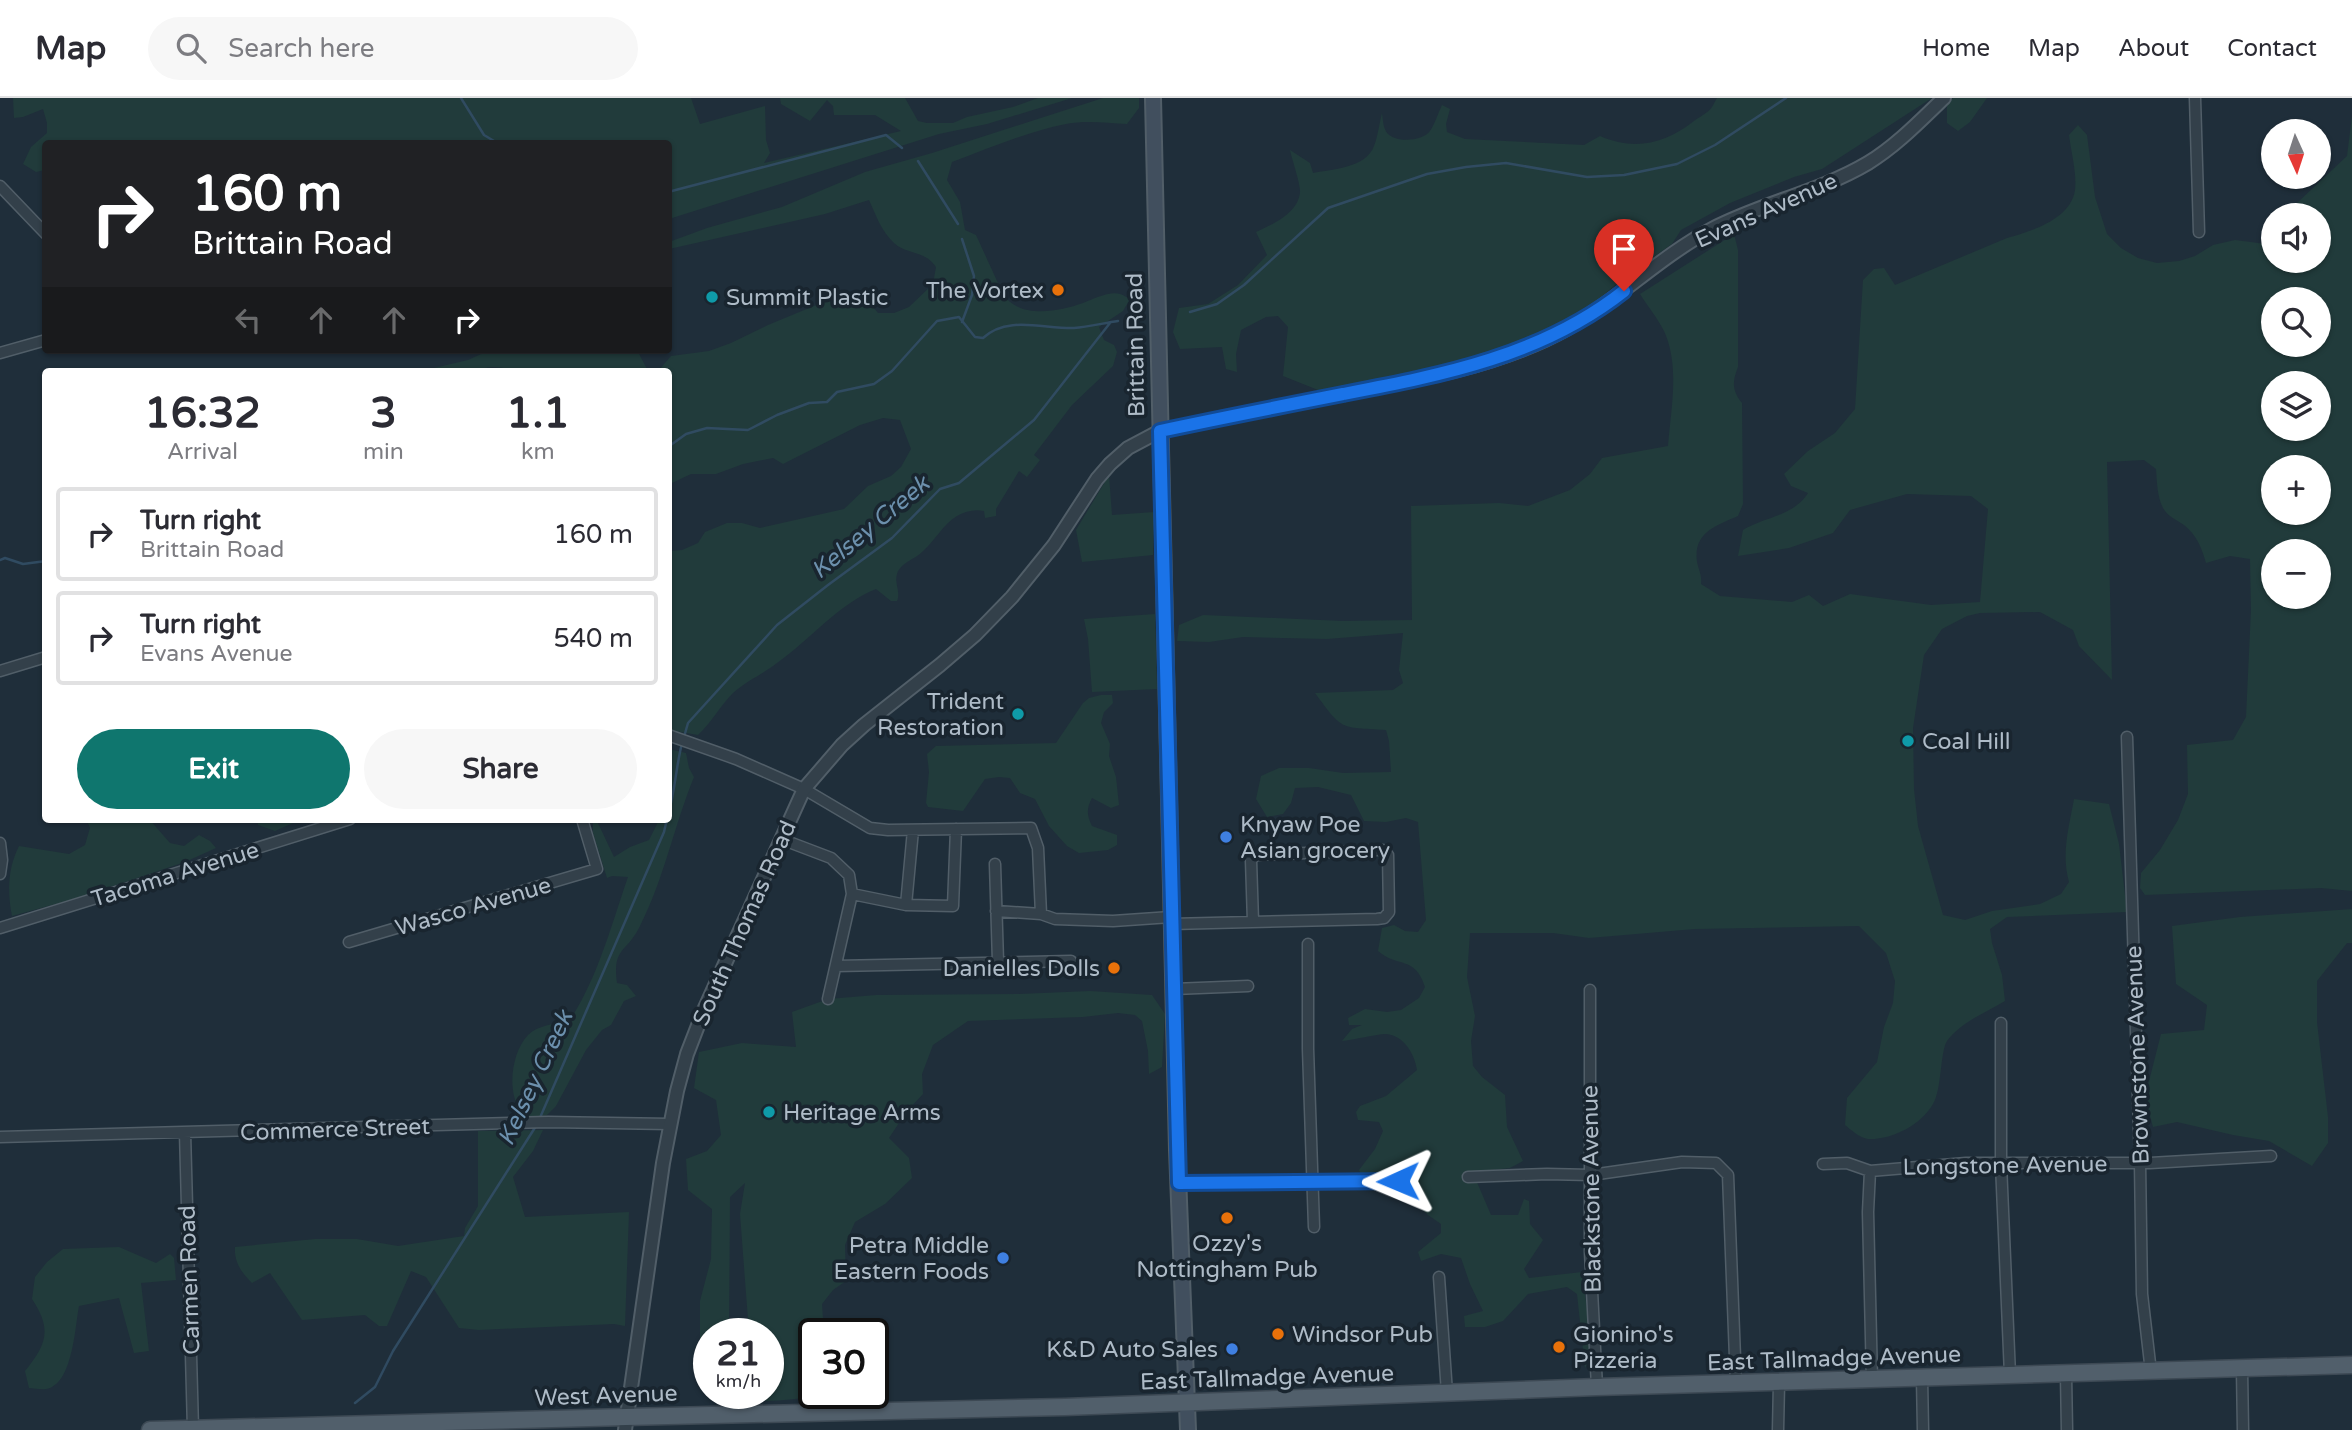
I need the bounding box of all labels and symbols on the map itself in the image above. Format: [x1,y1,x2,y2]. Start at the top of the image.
north arrow [2261,119,2331,189]
street label: Evans Avenue [1691,167,1842,255]
pin [1594,219,1654,291]
street label: Brittain Road [1121,273,1151,417]
place label: The Vortex [926,277,1044,305]
marker: The Vortex [1050,282,1066,298]
place label: Summit Plastic [726,284,888,312]
marker: Summit Plastic [704,289,720,305]
water label: Kelsey Creek [805,468,937,585]
place label: Trident Restoration [877,688,1004,742]
marker: Trident Restoration [1010,706,1026,722]
place label: Coal Hill [1922,728,2011,756]
marker: Coal Hill [1900,733,1916,749]
place label: Knyaw Poe Asian grocery [1240,811,1390,865]
street label: South Thomas Road [687,816,803,1030]
marker: Knyaw Poe Asian grocery [1218,829,1234,845]
street label: Tacoma Avenue [88,836,262,914]
street label: Wasco Avenue [392,871,554,943]
street label: Brownstone Avenue [2120,945,2156,1165]
place label: Danielles Dolls [942,955,1100,983]
marker: Danielles Dolls [1106,960,1122,976]
water label: Kelsey Creek [492,1004,580,1150]
street label: Blackstone Avenue [1576,1085,1608,1293]
place label: Heritage Arms [783,1099,941,1127]
marker: Heritage Arms [761,1104,777,1120]
street label: Commerce Street [239,1113,431,1147]
position arrow [1361,1144,1435,1218]
street label: Longstone Avenue [1902,1150,2108,1182]
street label: Carmen Road [173,1205,207,1355]
marker: Ozzy's Nottingham Pub [1219,1210,1235,1226]
place label: Ozzy's Nottingham Pub [1136,1230,1318,1284]
place label: Petra Middle Eastern Foods [834,1232,989,1286]
marker: Petra Middle Eastern Foods [995,1250,1011,1266]
speed limit sign: 30 [798,1318,889,1409]
place label: Windsor Pub [1292,1321,1433,1349]
place label: Gionino's Pizzeria [1573,1321,1674,1375]
marker: Windsor Pub [1270,1326,1286,1342]
place label: K&D Auto Sales [1046,1336,1218,1364]
marker: Gionino's Pizzeria [1551,1339,1567,1355]
marker: K&D Auto Sales [1224,1341,1240,1357]
street label: East Tallmadge Avenue [1707,1341,1961,1377]
street label: East Tallmadge Avenue [1140,1360,1394,1396]
street label: West Avenue [534,1380,678,1412]

